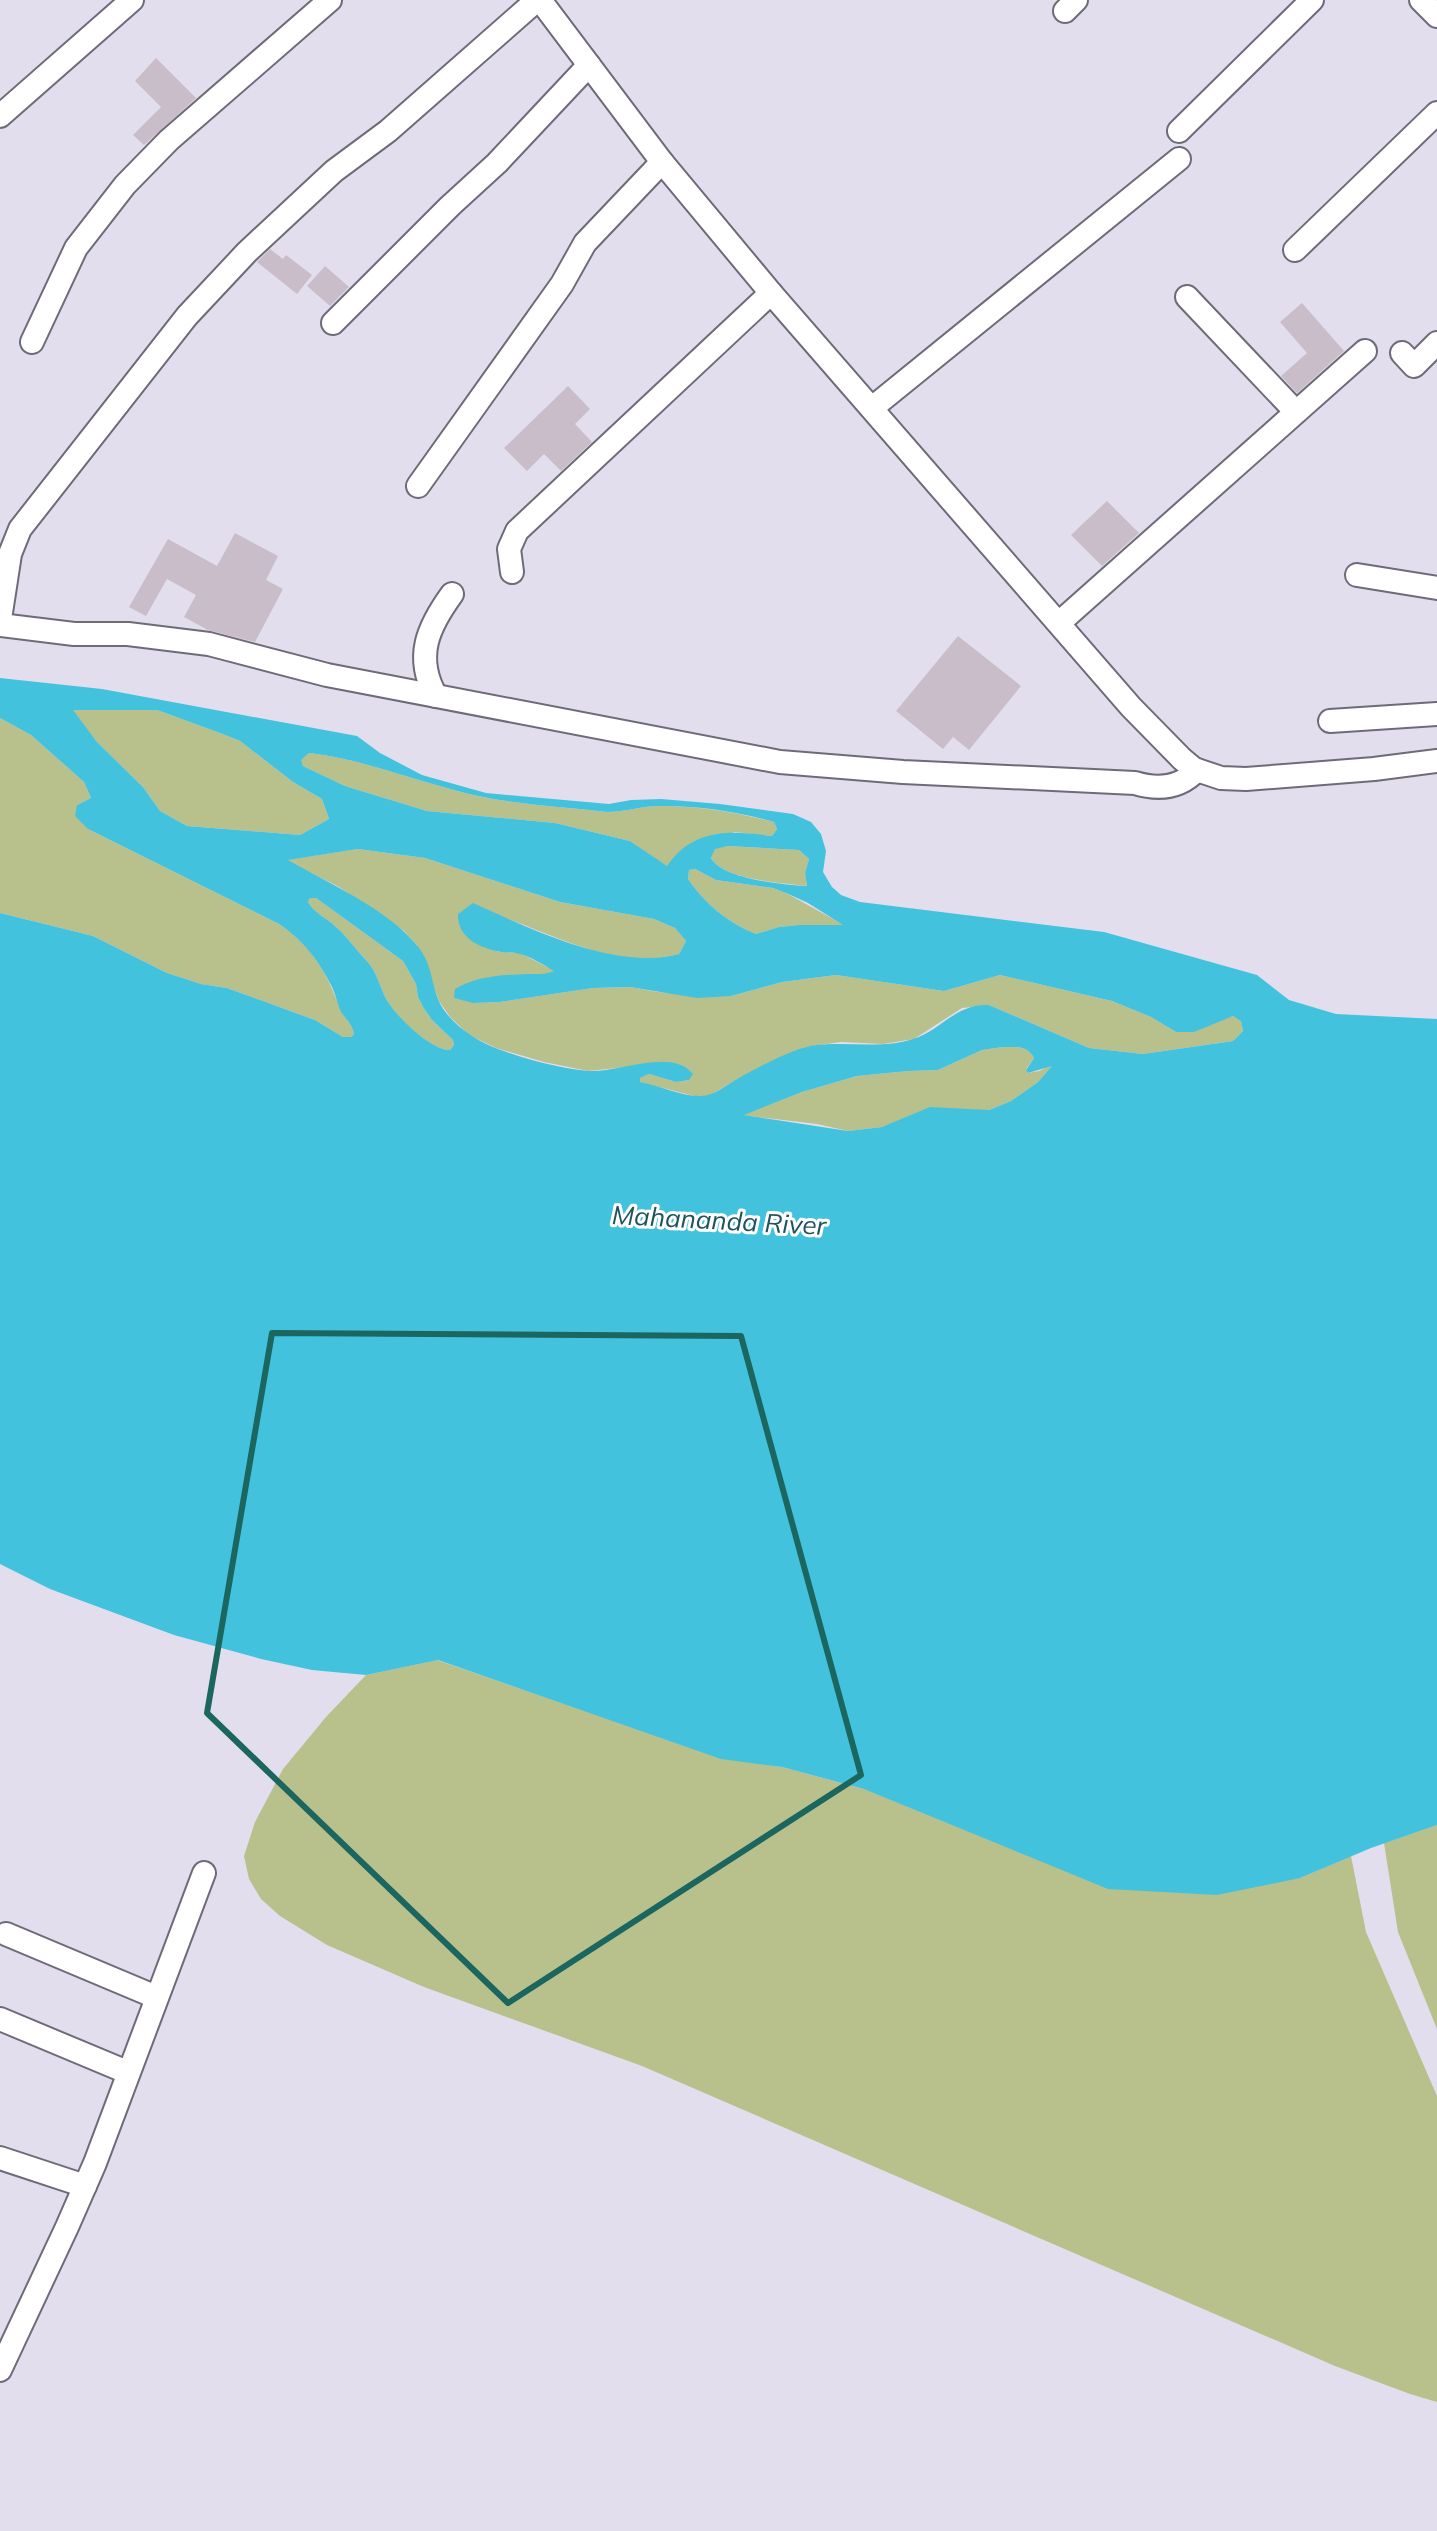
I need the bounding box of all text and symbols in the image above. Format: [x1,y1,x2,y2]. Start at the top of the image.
water label: Mahananda River [611,1198,828,1242]

